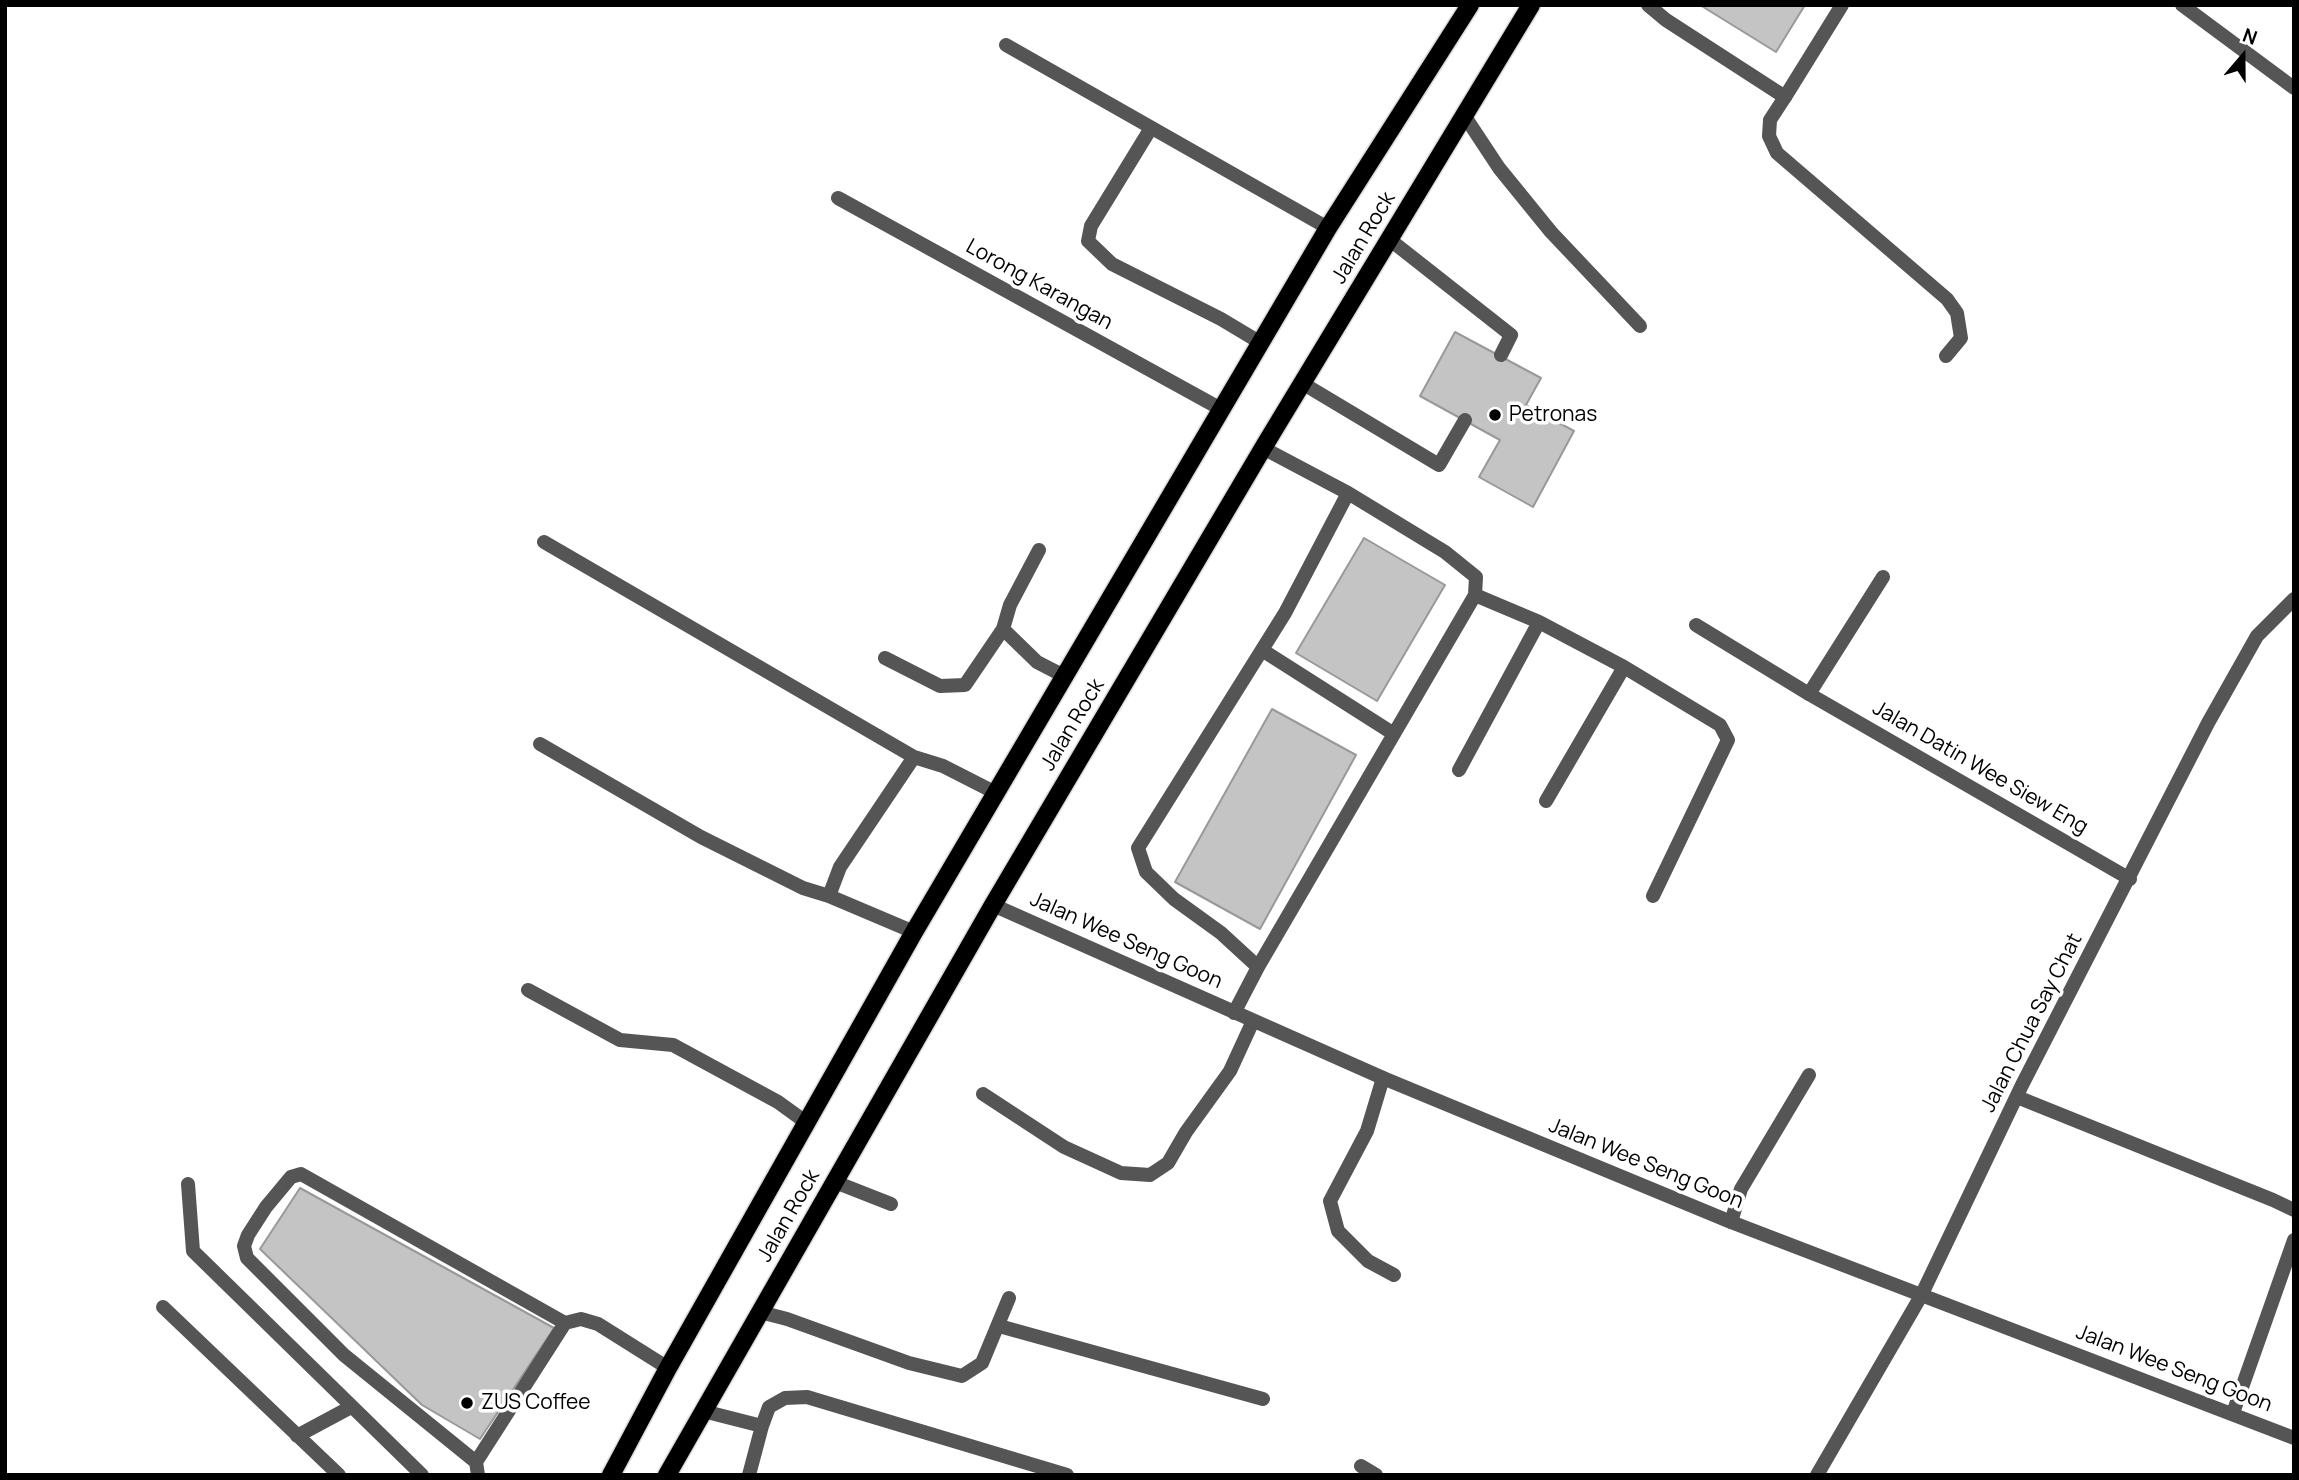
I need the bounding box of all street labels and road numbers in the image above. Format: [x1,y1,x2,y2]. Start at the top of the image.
street label: Jalan Rock [1327,188,1401,288]
street label: Lorong Karangan [961,234,1117,336]
street label: Jalan Rock [1036,675,1110,775]
street label: Jalan Datin Wee Siew Eng [1868,696,2092,840]
street label: Jalan Wee Seng Goon [1026,887,1226,995]
street label: Jalan Chua Say Chat [1976,929,2088,1117]
street label: Jalan Wee Seng Goon [1545,1113,1747,1215]
street label: Jalan Rock [753,1165,825,1267]
street label: Jalan Wee Seng Goon [2072,1320,2276,1418]

